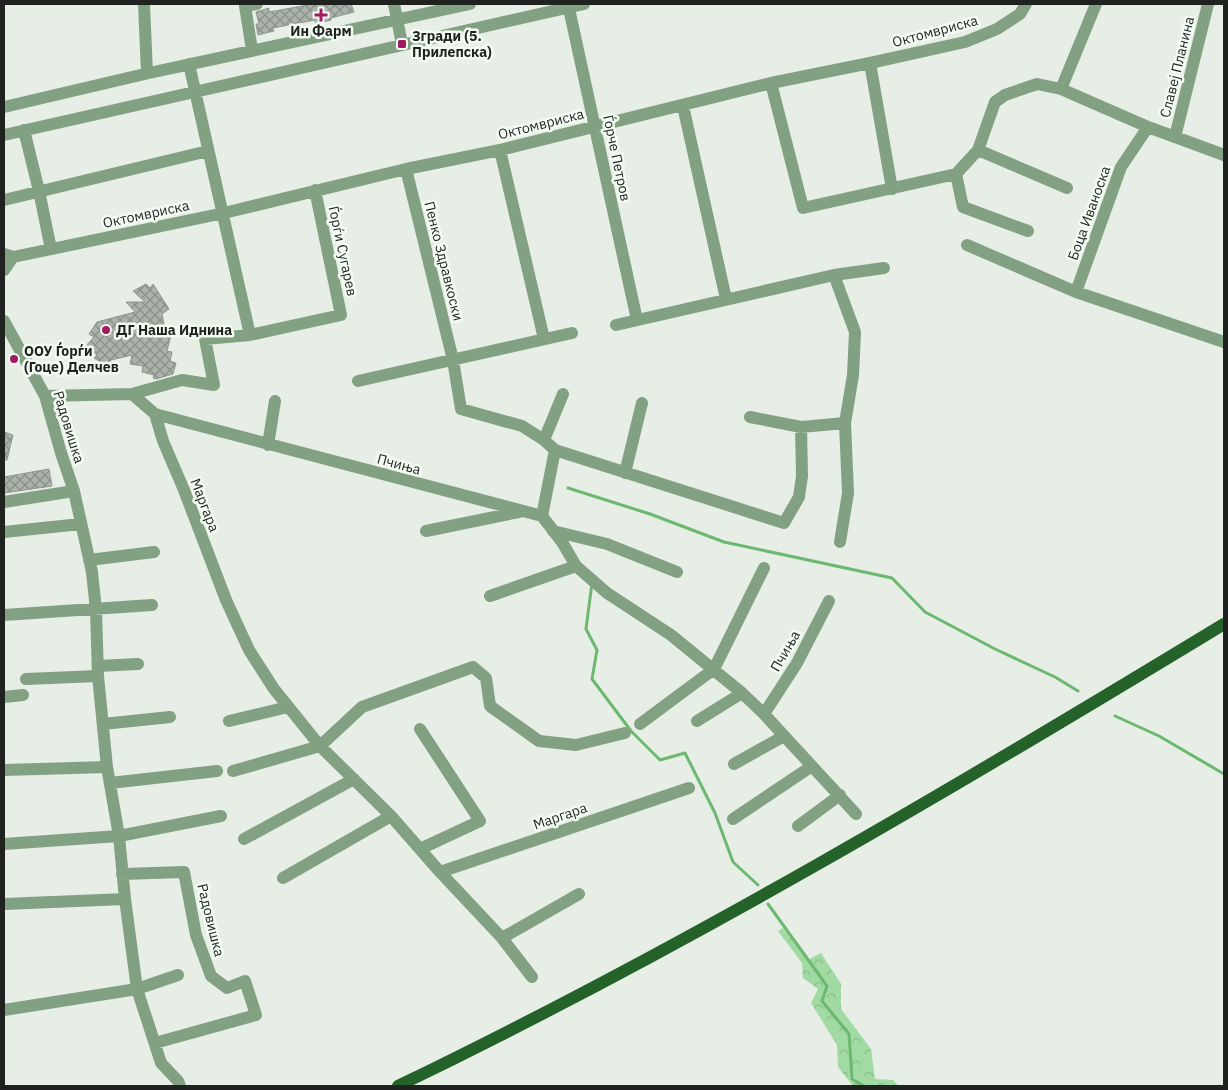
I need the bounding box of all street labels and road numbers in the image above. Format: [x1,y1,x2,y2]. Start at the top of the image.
street label: Октомвриска [890,11,980,51]
street label: Славеј Планина [1156,14,1198,119]
street label: Октомвриска [496,105,586,143]
street label: Ѓорче Петров [599,113,636,203]
street label: Боца Иваноска [1064,163,1115,263]
street label: Октомвриска [101,196,191,232]
street label: Пенко Здравкоски [420,199,468,323]
street label: Ѓорѓи Сугарев [325,204,362,298]
street label: Радовишка [49,389,89,466]
street label: Пчиња [375,450,423,479]
street label: Маргара [187,476,224,535]
street label: Пчиња [766,627,804,675]
street label: Маргара [531,798,590,834]
street label: Радовишка [193,882,229,959]

